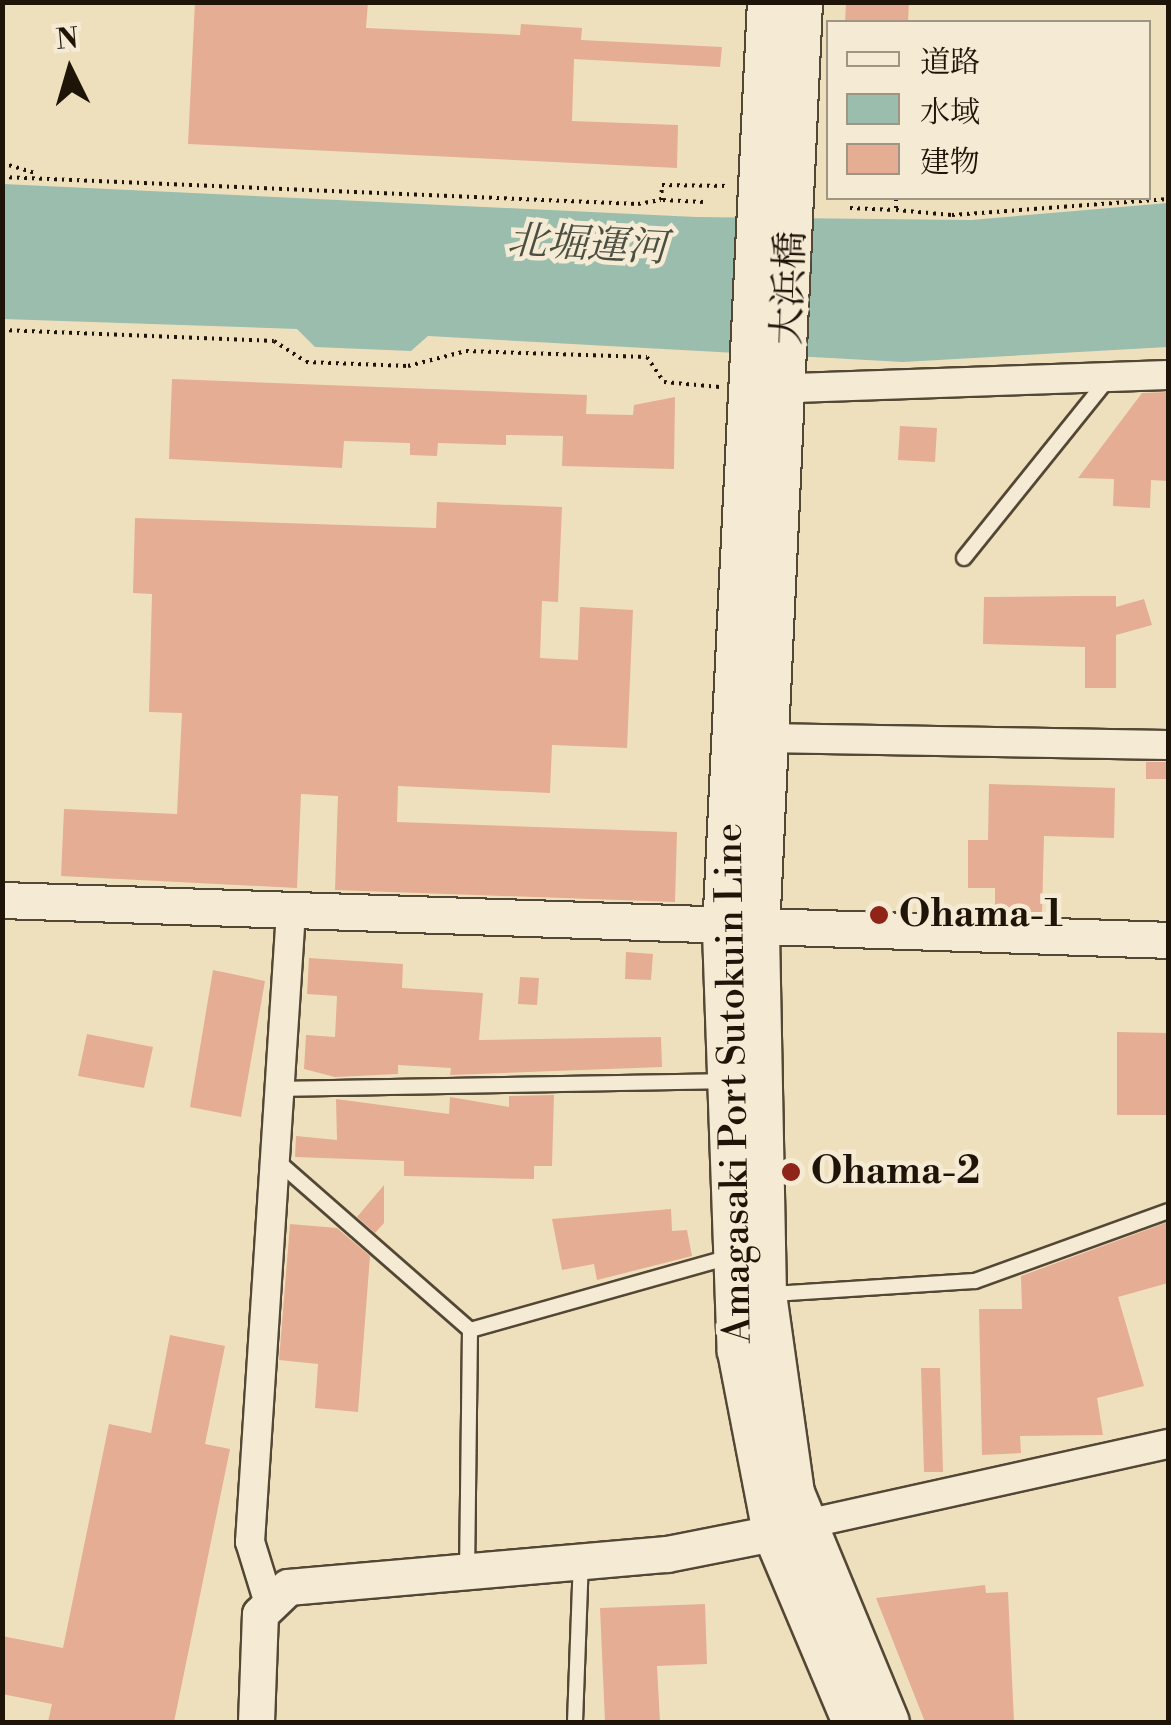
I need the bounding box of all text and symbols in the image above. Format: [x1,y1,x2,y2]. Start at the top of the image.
north arrow [20,20,120,120]
legend [826,20,1151,200]
text: N [55,21,80,58]
text: 道路 [920,44,980,82]
text: 水域 [920,94,980,132]
text: 建物 [920,144,980,182]
water label: 北堀運河 [506,217,668,273]
street label: 大浜橋 [765,230,815,346]
street label: Amagasaki Port Sutokuin Line [707,823,761,1343]
place label: Ohama-1 [899,892,1063,938]
marker: Ohama-1 [868,904,890,926]
place label: Ohama-2 [811,1149,980,1195]
marker: Ohama-2 [780,1161,802,1183]

